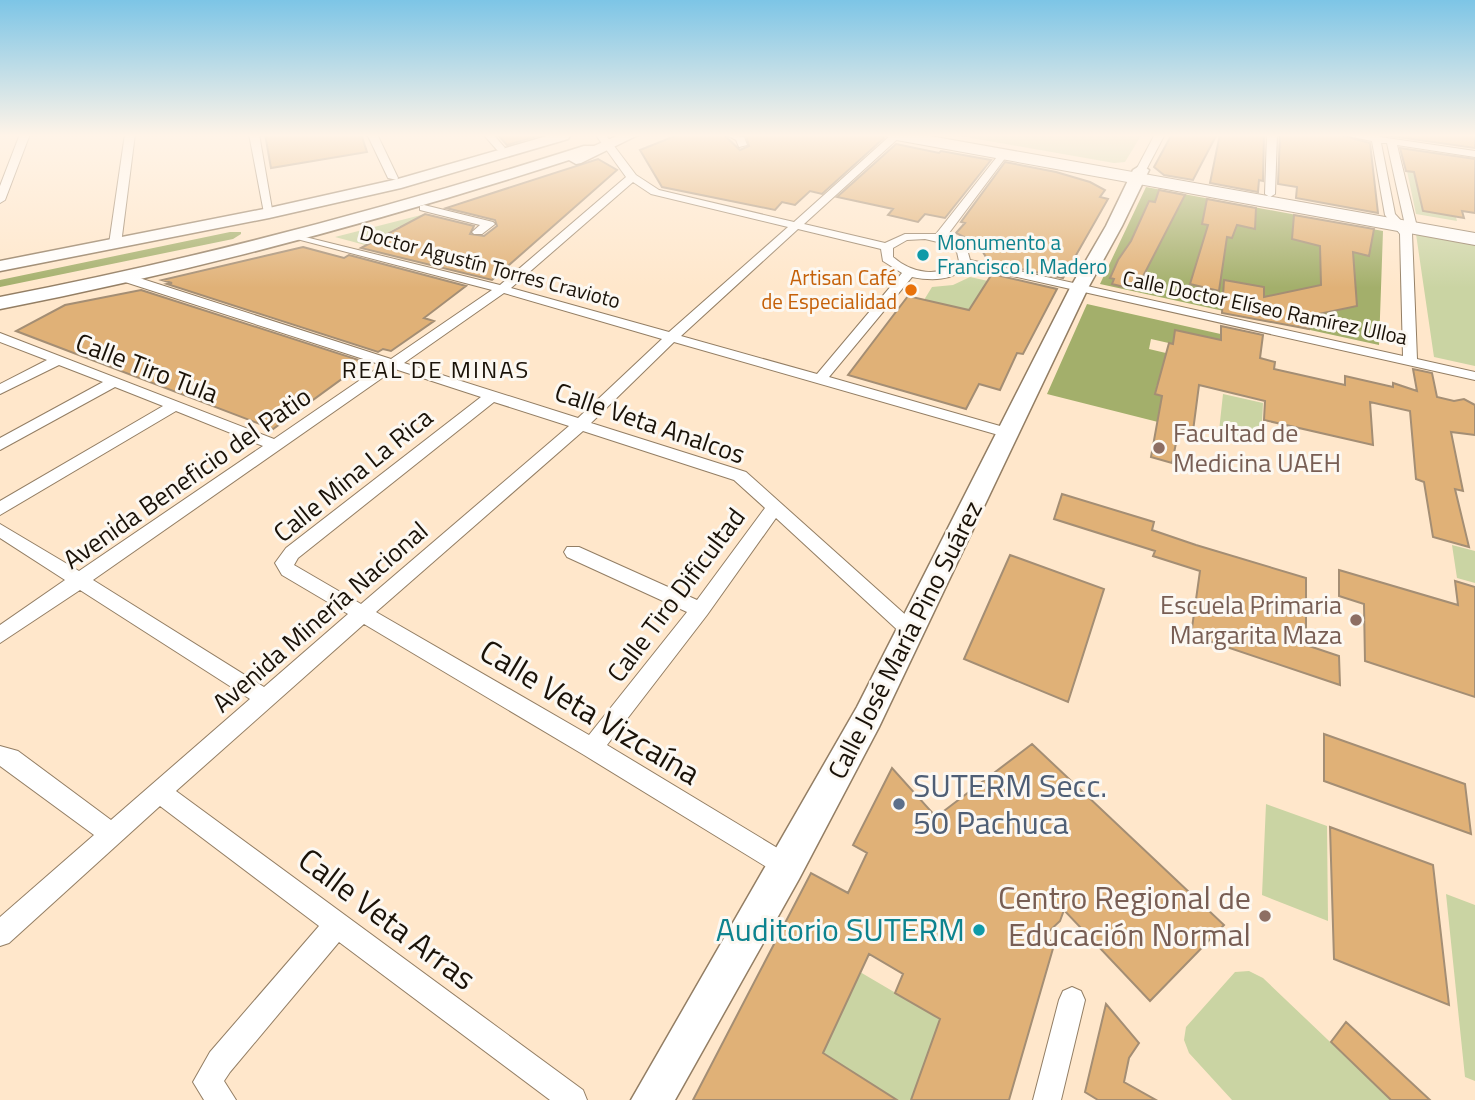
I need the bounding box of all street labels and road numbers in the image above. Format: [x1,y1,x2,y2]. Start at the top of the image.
street label: Doctor Agustín Torres Cravioto [356,216,624,316]
street label: Calle Doctor Elíseo Ramírez Ulloa [1120,261,1411,353]
street label: Calle Tiro Tula [70,322,224,413]
street label: Calle Veta Analcos [550,372,750,473]
street label: Avenida Beneficio del Patio [55,377,319,578]
street label: Calle Mina La Rica [264,398,441,551]
street label: Calle José María Pino Suárez [817,494,992,786]
street label: Calle Tiro Dificultad [597,499,754,690]
street label: Avenida Minería Nacional [203,512,436,722]
street label: Calle Veta Vizcaína [471,626,710,796]
street label: Calle Veta Arras [289,835,487,1001]

